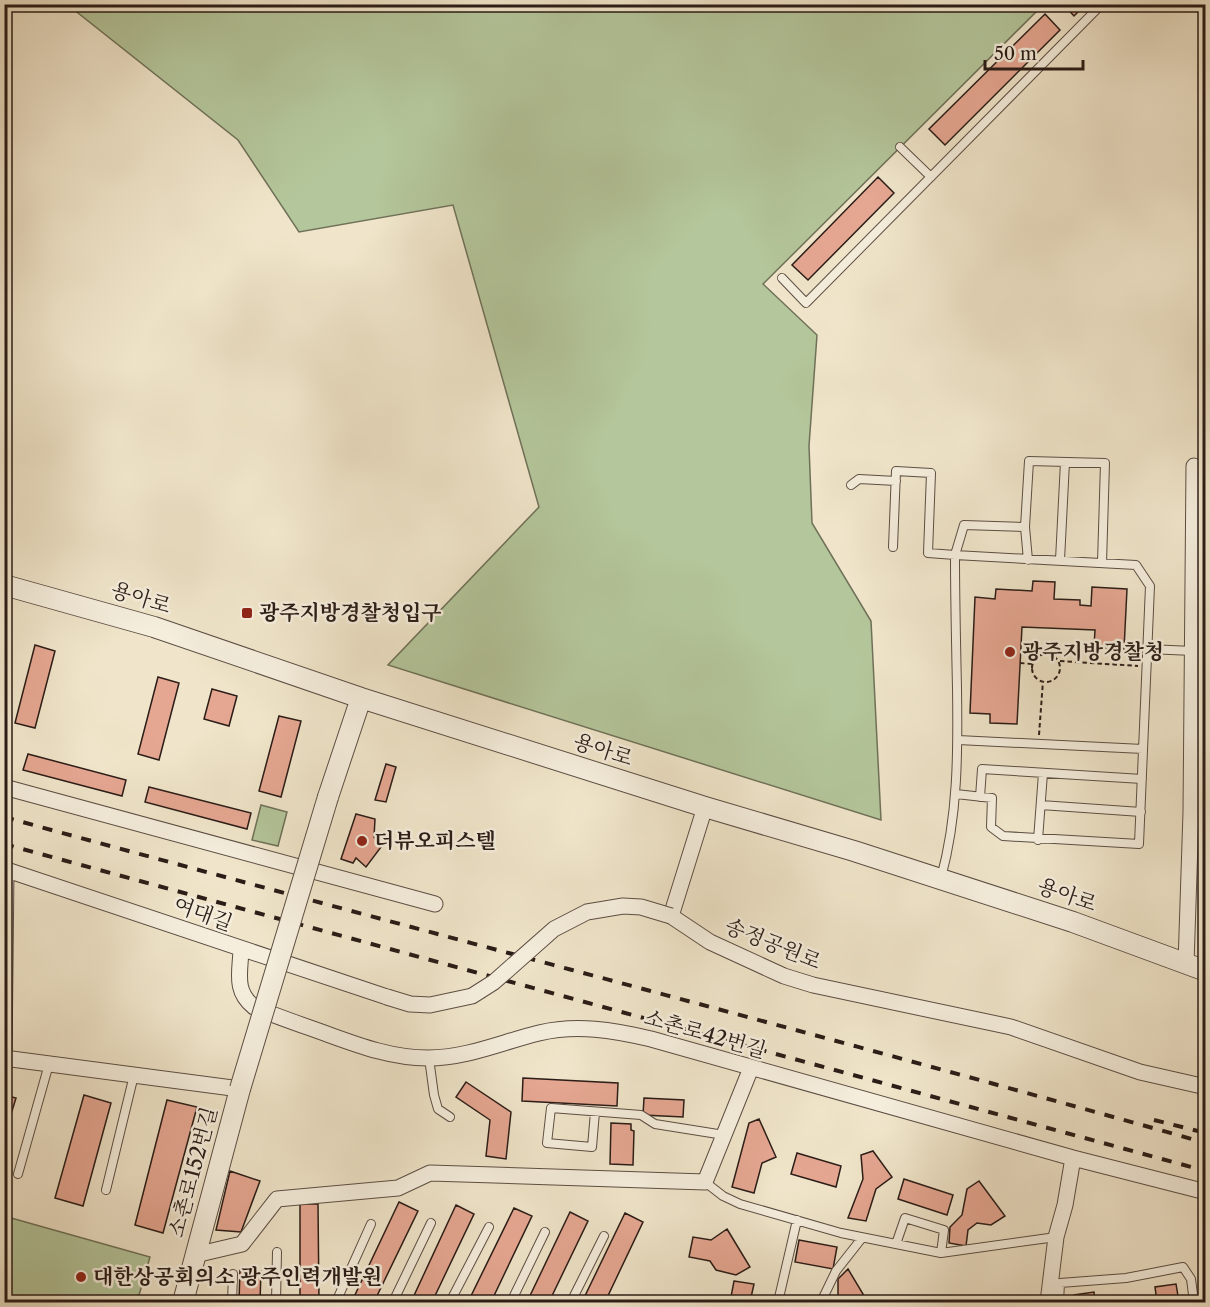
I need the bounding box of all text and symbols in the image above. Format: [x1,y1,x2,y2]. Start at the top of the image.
scale bar [985,33,1082,71]
text: 50 m [994,43,1037,65]
street label: 용아로 [108,577,174,618]
place label: 광주지방경찰청입구 [259,600,442,625]
marker: 광주지방경찰청입구 [240,606,254,620]
place label: 광주지방경찰청 [1022,639,1164,664]
marker: 광주지방경찰청 [1003,645,1017,659]
street label: 용아로 [570,728,636,771]
place label: 더뷰오피스텔 [374,828,496,853]
marker: 더뷰오피스텔 [355,834,369,848]
street label: 용아로 [1034,873,1100,916]
street label: 여대길 [170,891,236,936]
street label: 송정공원로 [721,913,825,974]
street label: 소촌로42번길 [641,1004,769,1063]
street label: 소촌로152번길 [163,1104,222,1240]
place label: 대한상공회의소 광주인력개발원 [93,1264,382,1289]
marker: 대한상공회의소 광주인력개발원 [74,1270,88,1284]

